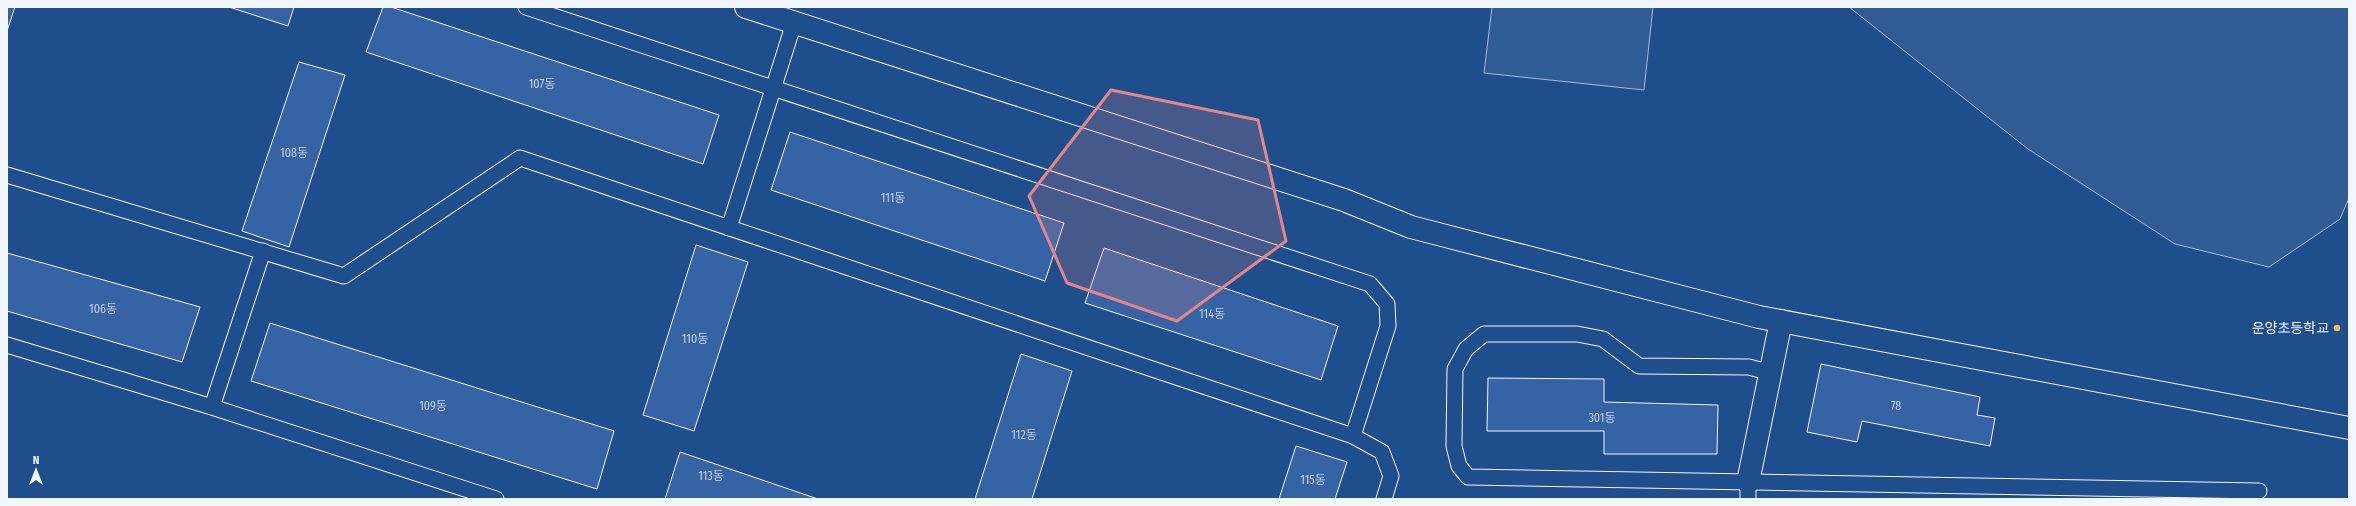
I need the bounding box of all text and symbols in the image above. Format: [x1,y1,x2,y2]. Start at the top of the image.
house number: 107동 [529,77,555,91]
house number: 108동 [280,146,308,160]
house number: 111동 [881,191,905,205]
house number: 106동 [89,302,117,316]
house number: 114동 [1199,307,1225,321]
place label: 운양초등학교 [2252,320,2329,337]
marker: 운양초등학교 [2332,323,2342,333]
house number: 110동 [682,332,708,346]
house number: 109동 [419,399,447,413]
house number: 78 [1891,399,1901,413]
house number: 301동 [1588,411,1616,425]
house number: 112동 [1011,428,1037,442]
north arrow [16,450,56,490]
text: N [33,454,39,467]
house number: 113동 [698,469,724,483]
house number: 115동 [1300,473,1326,487]

